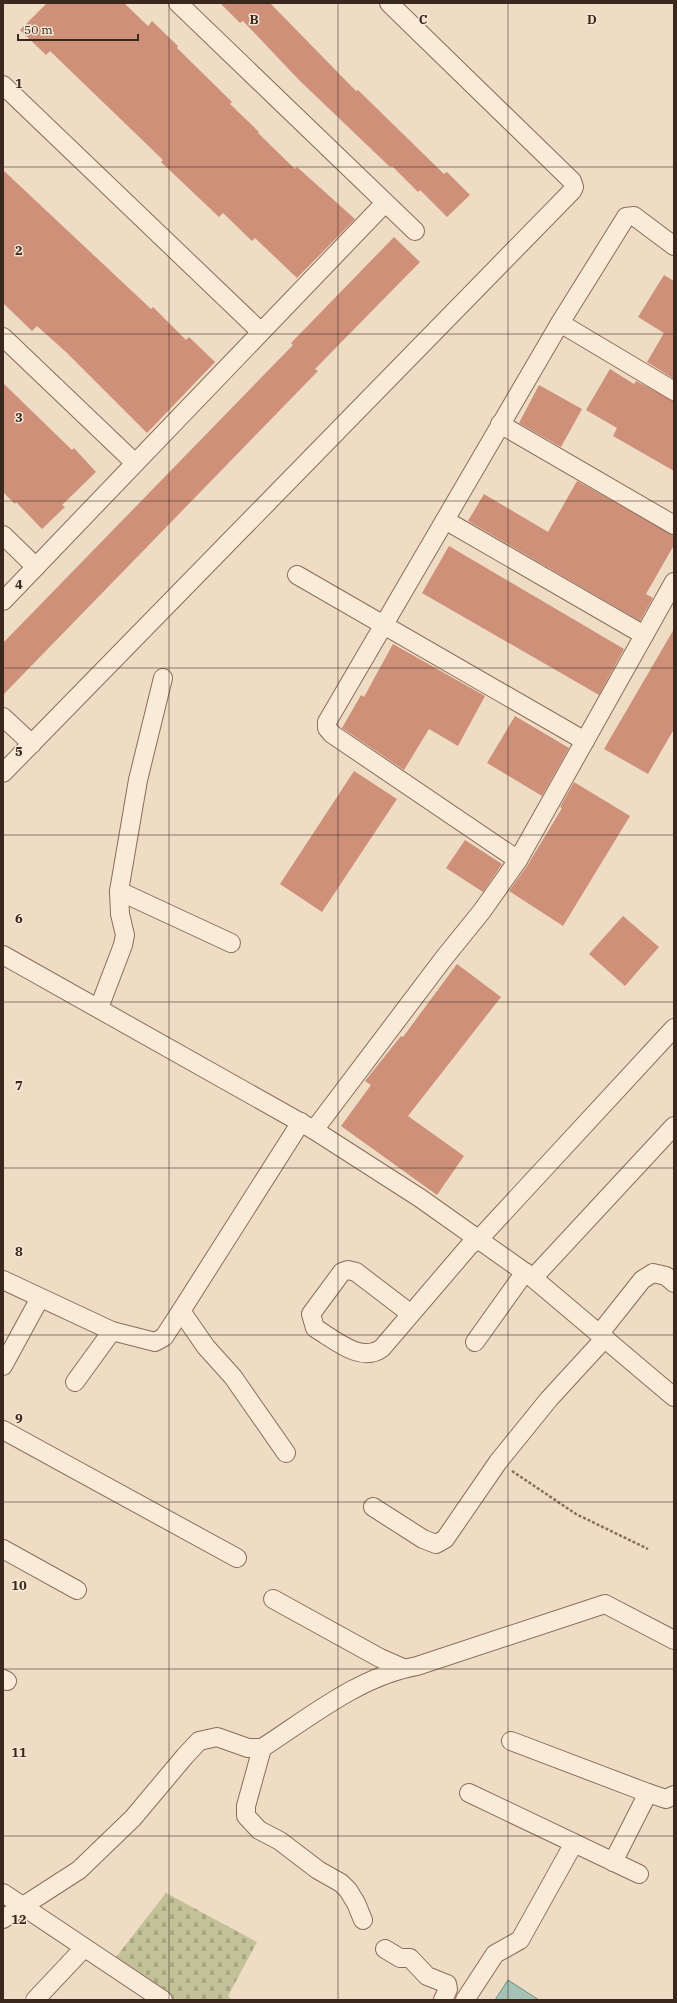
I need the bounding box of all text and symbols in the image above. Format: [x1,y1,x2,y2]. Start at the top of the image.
text: B [249,11,259,28]
text: C [419,11,428,28]
text: D [587,11,597,28]
scale bar [18,16,138,42]
text: 50 m [24,22,53,37]
text: 1 [15,75,23,92]
text: 2 [15,242,23,259]
text: 3 [15,409,23,426]
text: 4 [15,576,23,593]
text: 5 [15,743,23,760]
text: 6 [15,910,23,927]
text: 7 [15,1077,23,1094]
text: 8 [15,1243,23,1260]
text: 9 [15,1410,23,1427]
text: 10 [11,1577,27,1594]
text: 11 [11,1744,27,1761]
text: 12 [11,1911,27,1928]

